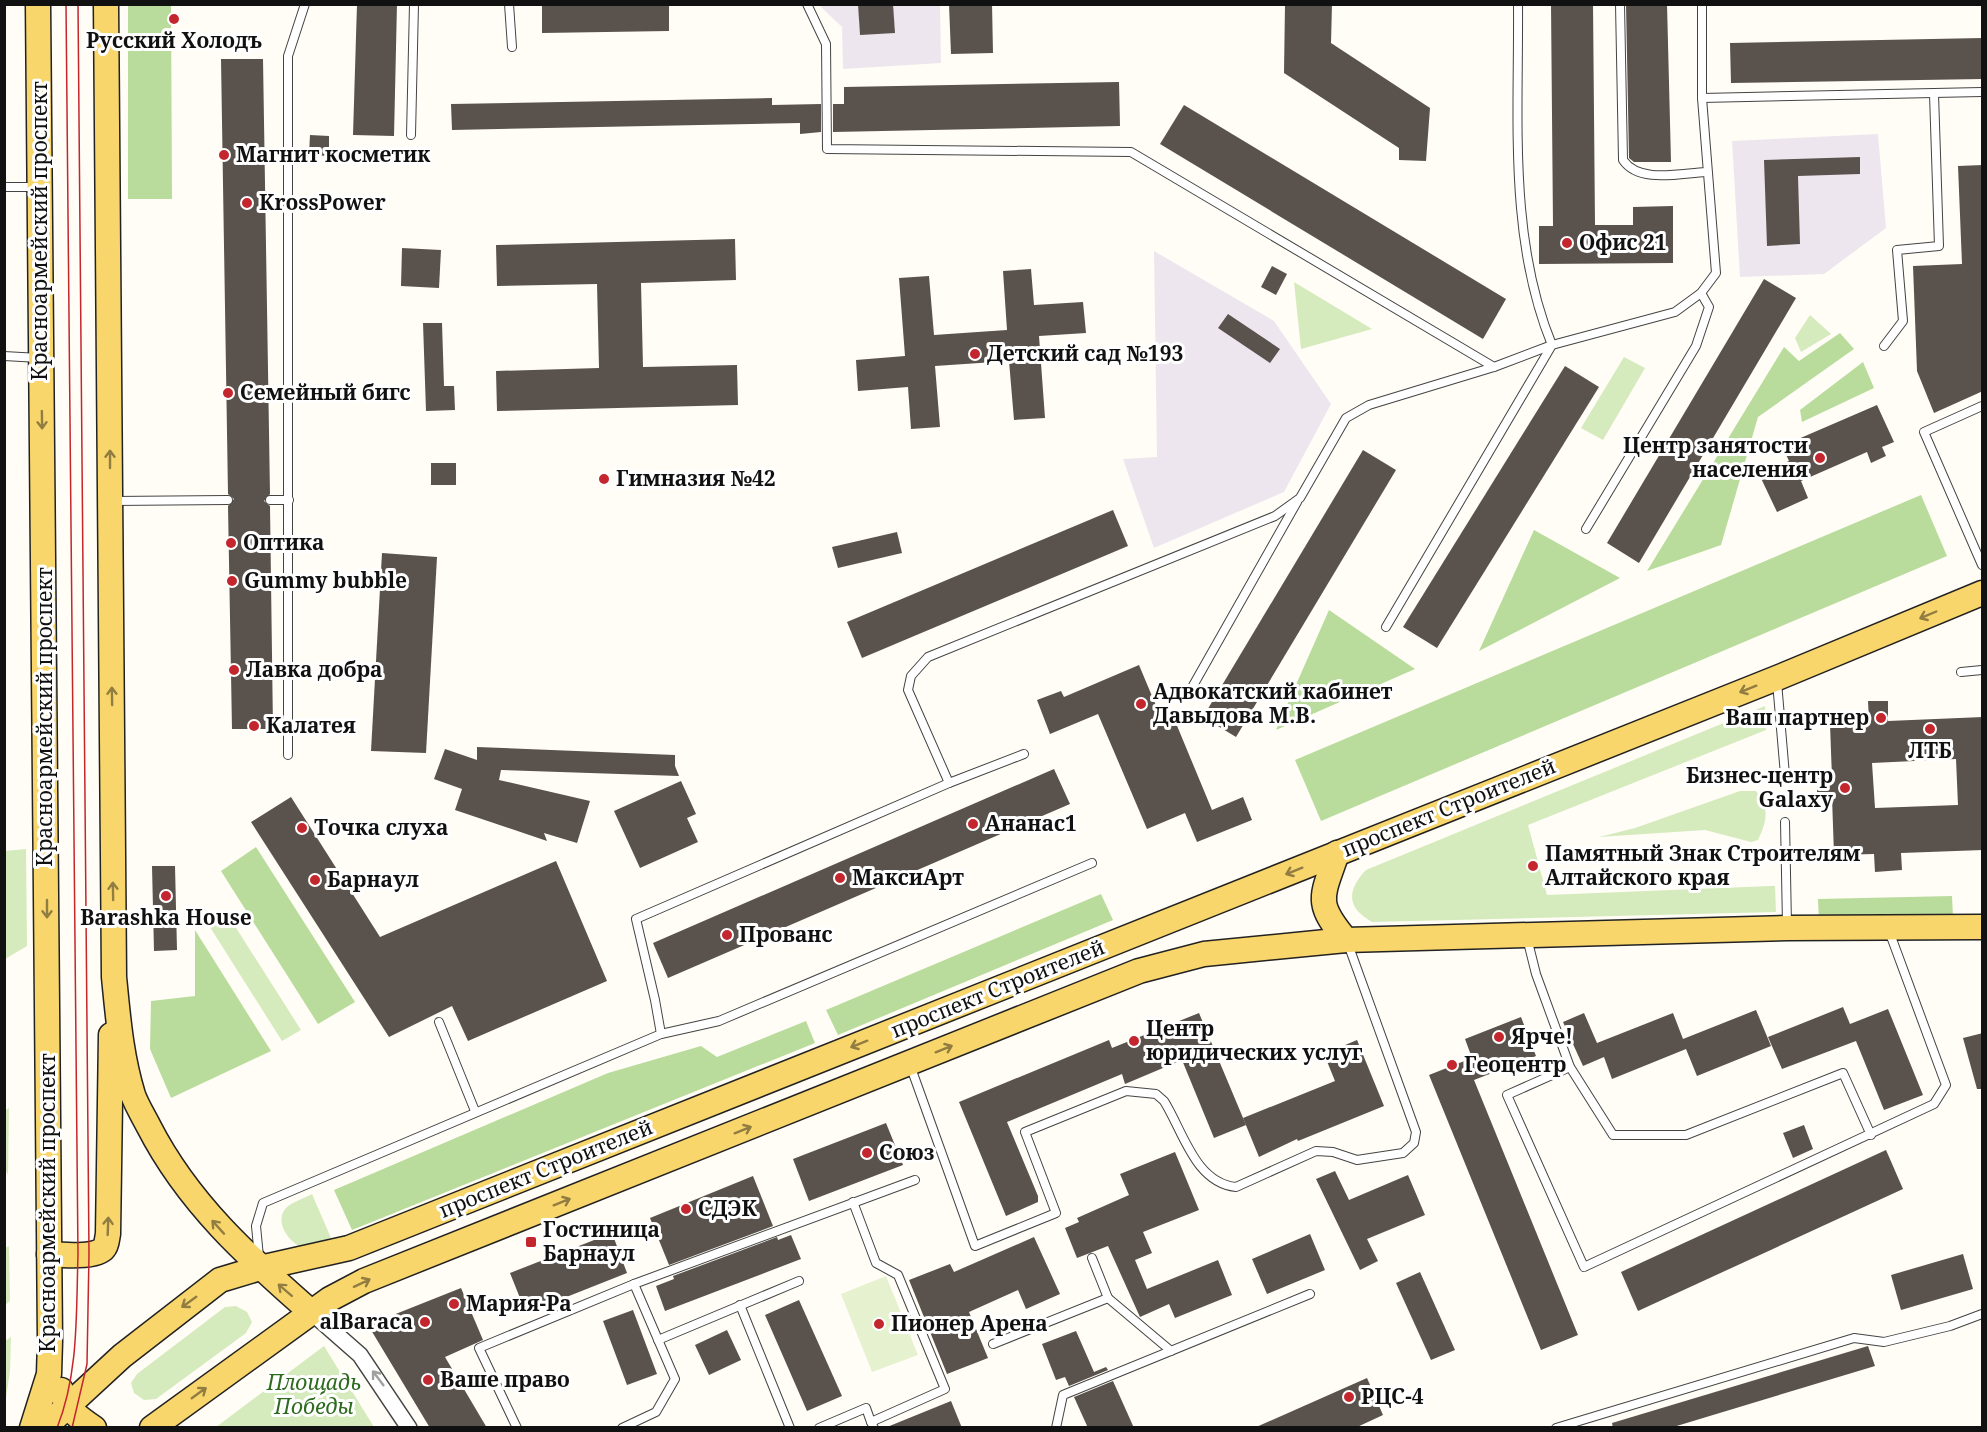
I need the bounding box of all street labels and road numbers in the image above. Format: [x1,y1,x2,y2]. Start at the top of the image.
street label: Красноармейский проспект [25,81,53,381]
street label: Красноармейский проспект [30,567,58,867]
street label: проспект Строителей [1338,751,1560,863]
street label: проспект Строителей [887,932,1109,1044]
street label: Красноармейский проспект [33,1053,61,1353]
street label: проспект Строителей [435,1112,657,1224]

